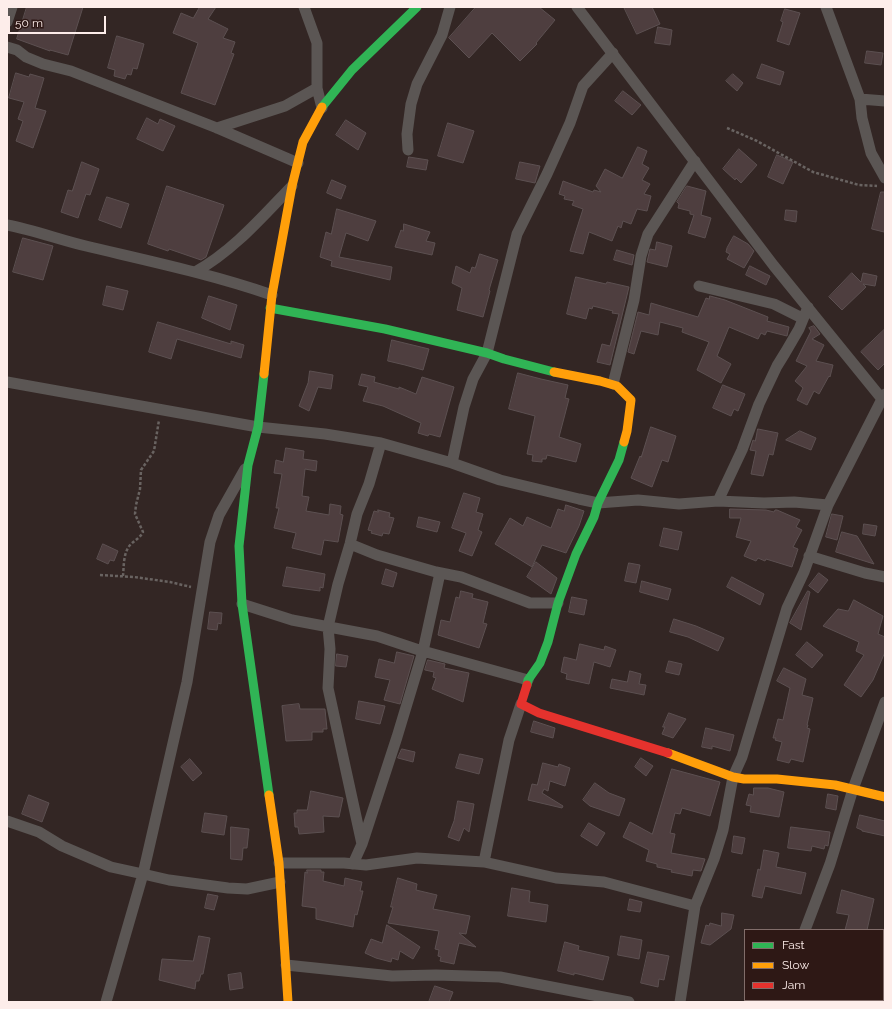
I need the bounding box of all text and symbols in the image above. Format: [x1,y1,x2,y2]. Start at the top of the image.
scale bar [10,8,108,34]
text: 50 m [15,16,43,30]
legend [744,929,884,1001]
text: Fast [782,938,805,952]
text: Slow [782,958,809,972]
text: Jam [782,978,805,992]

